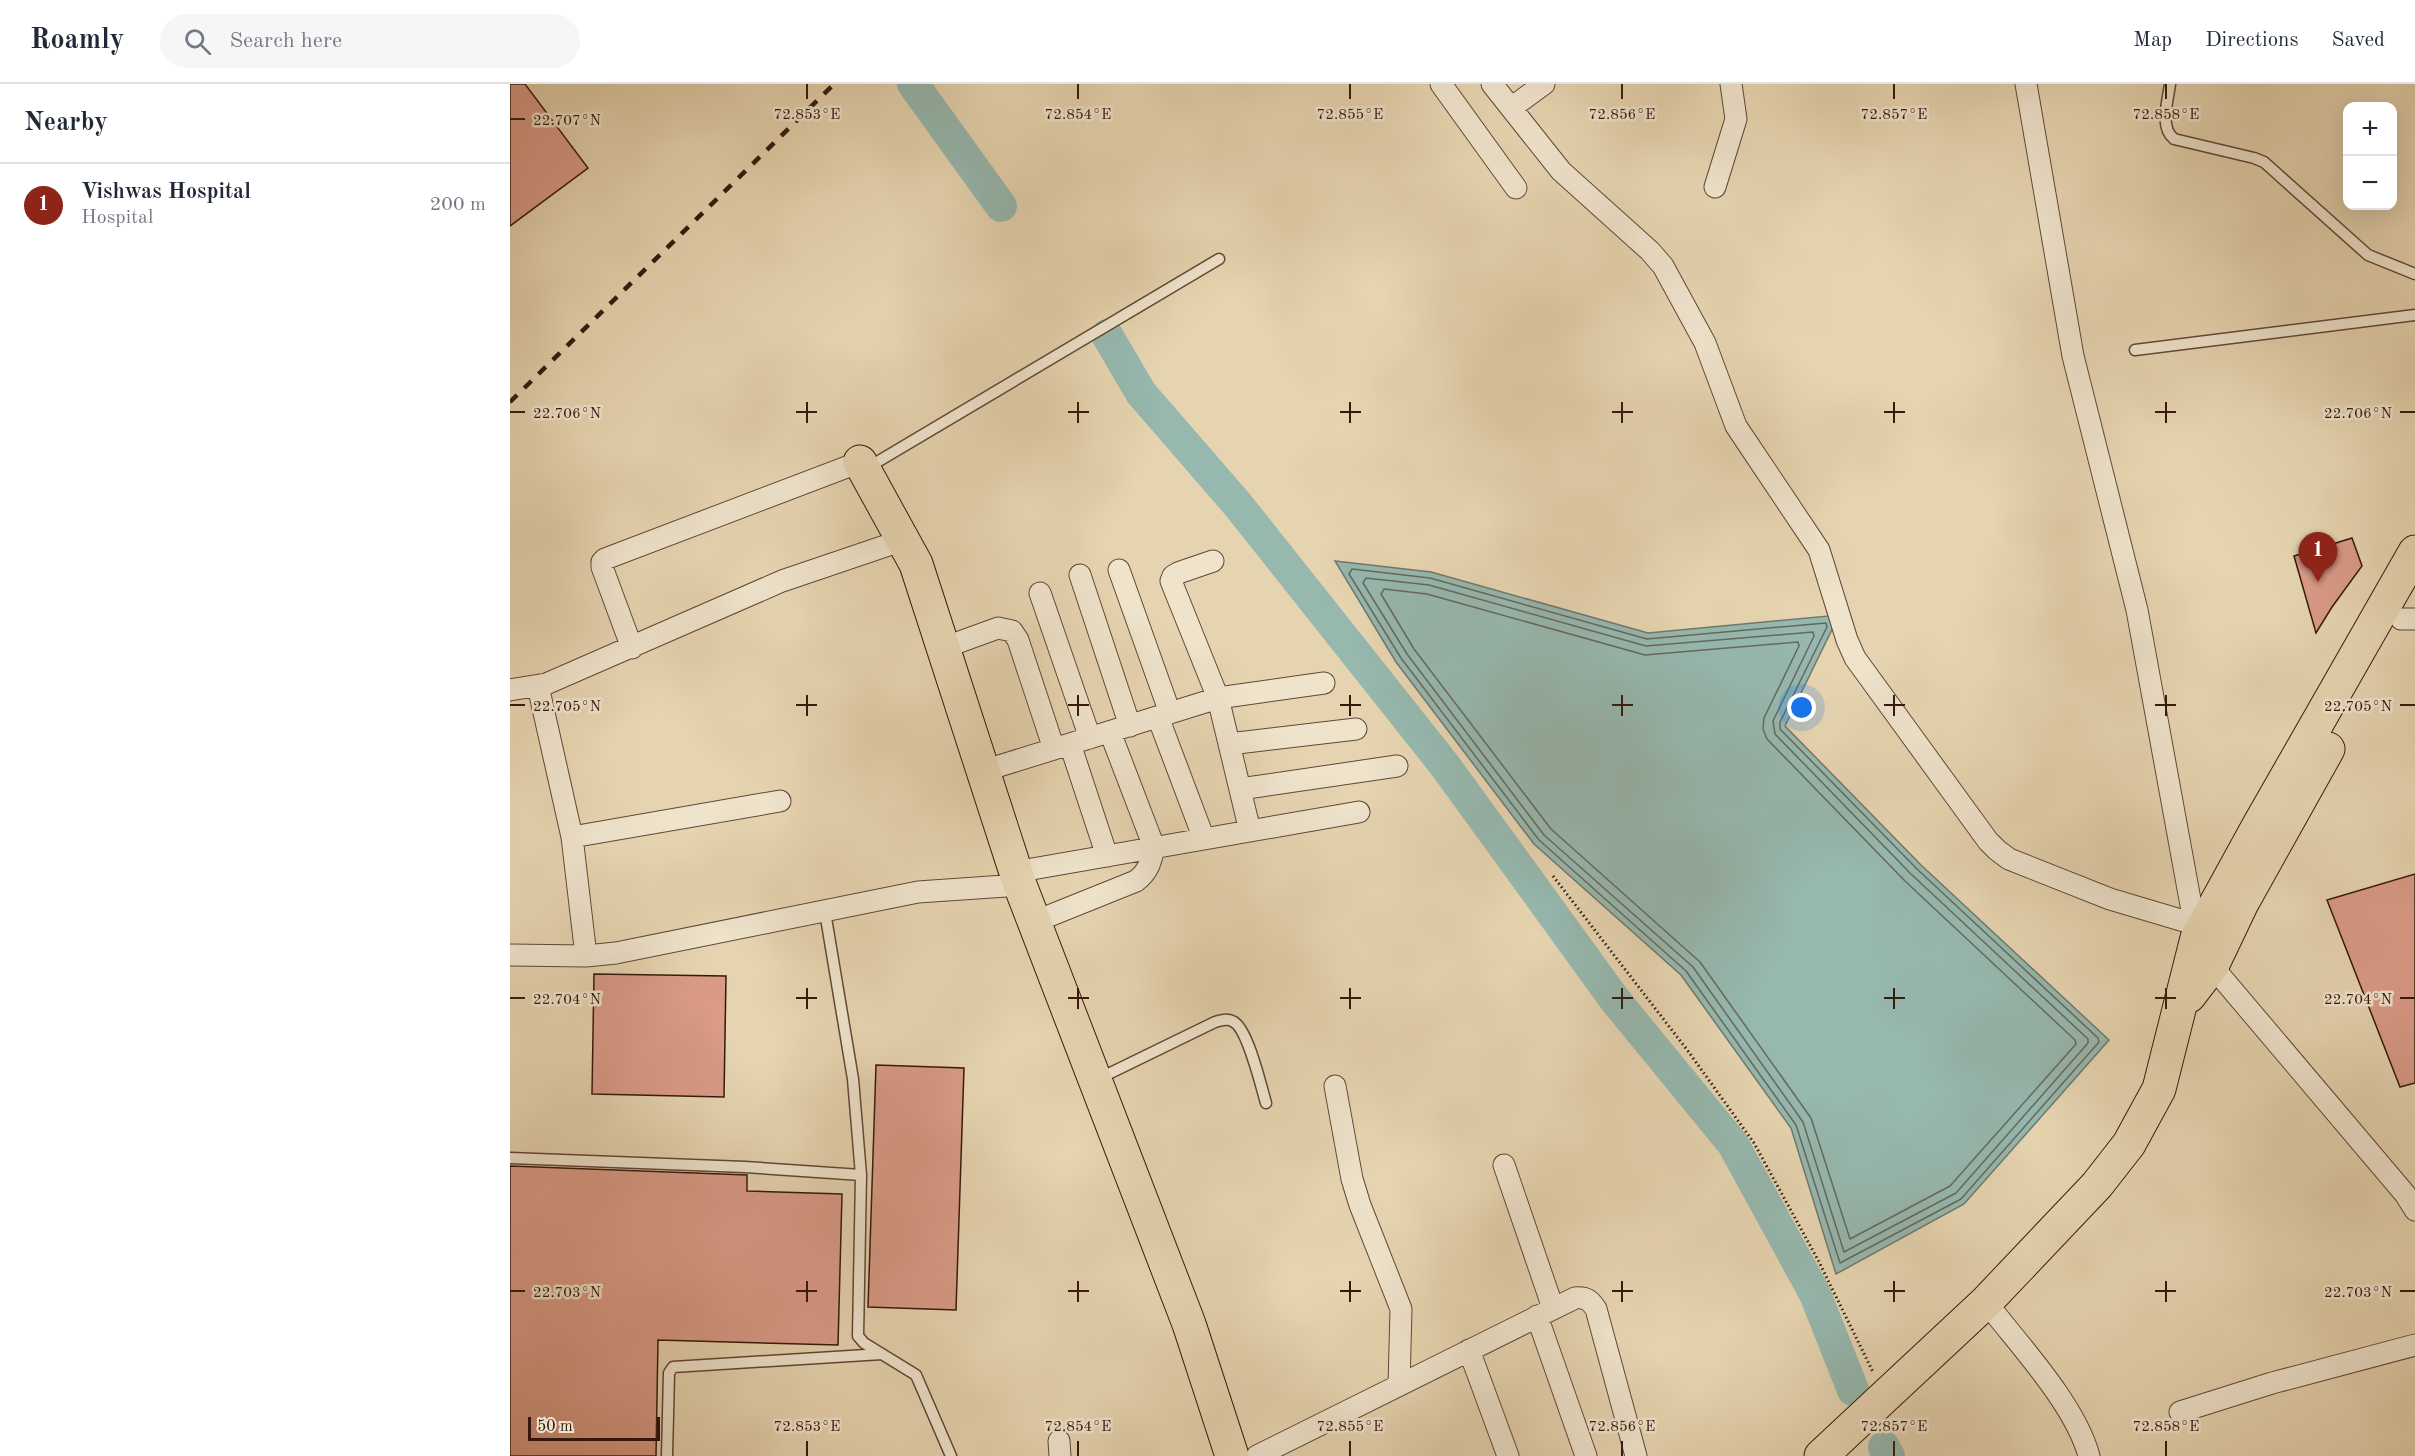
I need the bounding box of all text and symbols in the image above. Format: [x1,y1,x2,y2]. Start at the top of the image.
search box [160,14,580,68]
icon: search [181,25,214,58]
text: Roamly [30,27,124,55]
text: Search here [229,30,342,52]
text: Map [2133,30,2172,51]
text: Directions [2205,30,2299,51]
text: Saved [2332,30,2385,51]
map controls [2343,102,2397,210]
button: + [2343,102,2397,156]
text: 72.853°E [774,108,840,123]
text: 72.854°E [1045,108,1111,123]
text: 72.855°E [1317,108,1383,123]
text: 72.856°E [1589,108,1655,123]
text: 72.857°E [1861,108,1927,123]
text: 72.858°E [2133,108,2199,123]
text: Nearby [24,110,108,136]
text: 22.707°N [533,114,601,129]
button: − [2343,156,2397,210]
text: Vishwas Hospital [81,181,251,203]
text: 1 [38,195,49,215]
text: 200 m [430,195,486,215]
text: Hospital [81,208,153,228]
text: 22.706°N [533,407,601,422]
text: 22.706°N [2324,407,2392,422]
pin: 1 [2298,532,2338,582]
your location [1787,693,1816,722]
text: 22.705°N [533,700,601,715]
text: 22.705°N [2324,700,2392,715]
text: 22.704°N [533,993,601,1008]
text: 22.704°N [2324,993,2392,1008]
text: 22.703°N [533,1286,601,1301]
text: 22.703°N [2324,1286,2392,1301]
scale bar [528,1414,660,1442]
text: 50 m [537,1419,573,1435]
text: 72.853°E [774,1420,840,1435]
text: 72.854°E [1045,1420,1111,1435]
text: 72.855°E [1317,1420,1383,1435]
text: 72.856°E [1589,1420,1655,1435]
text: 72.857°E [1861,1420,1927,1435]
text: 72.858°E [2133,1420,2199,1435]

